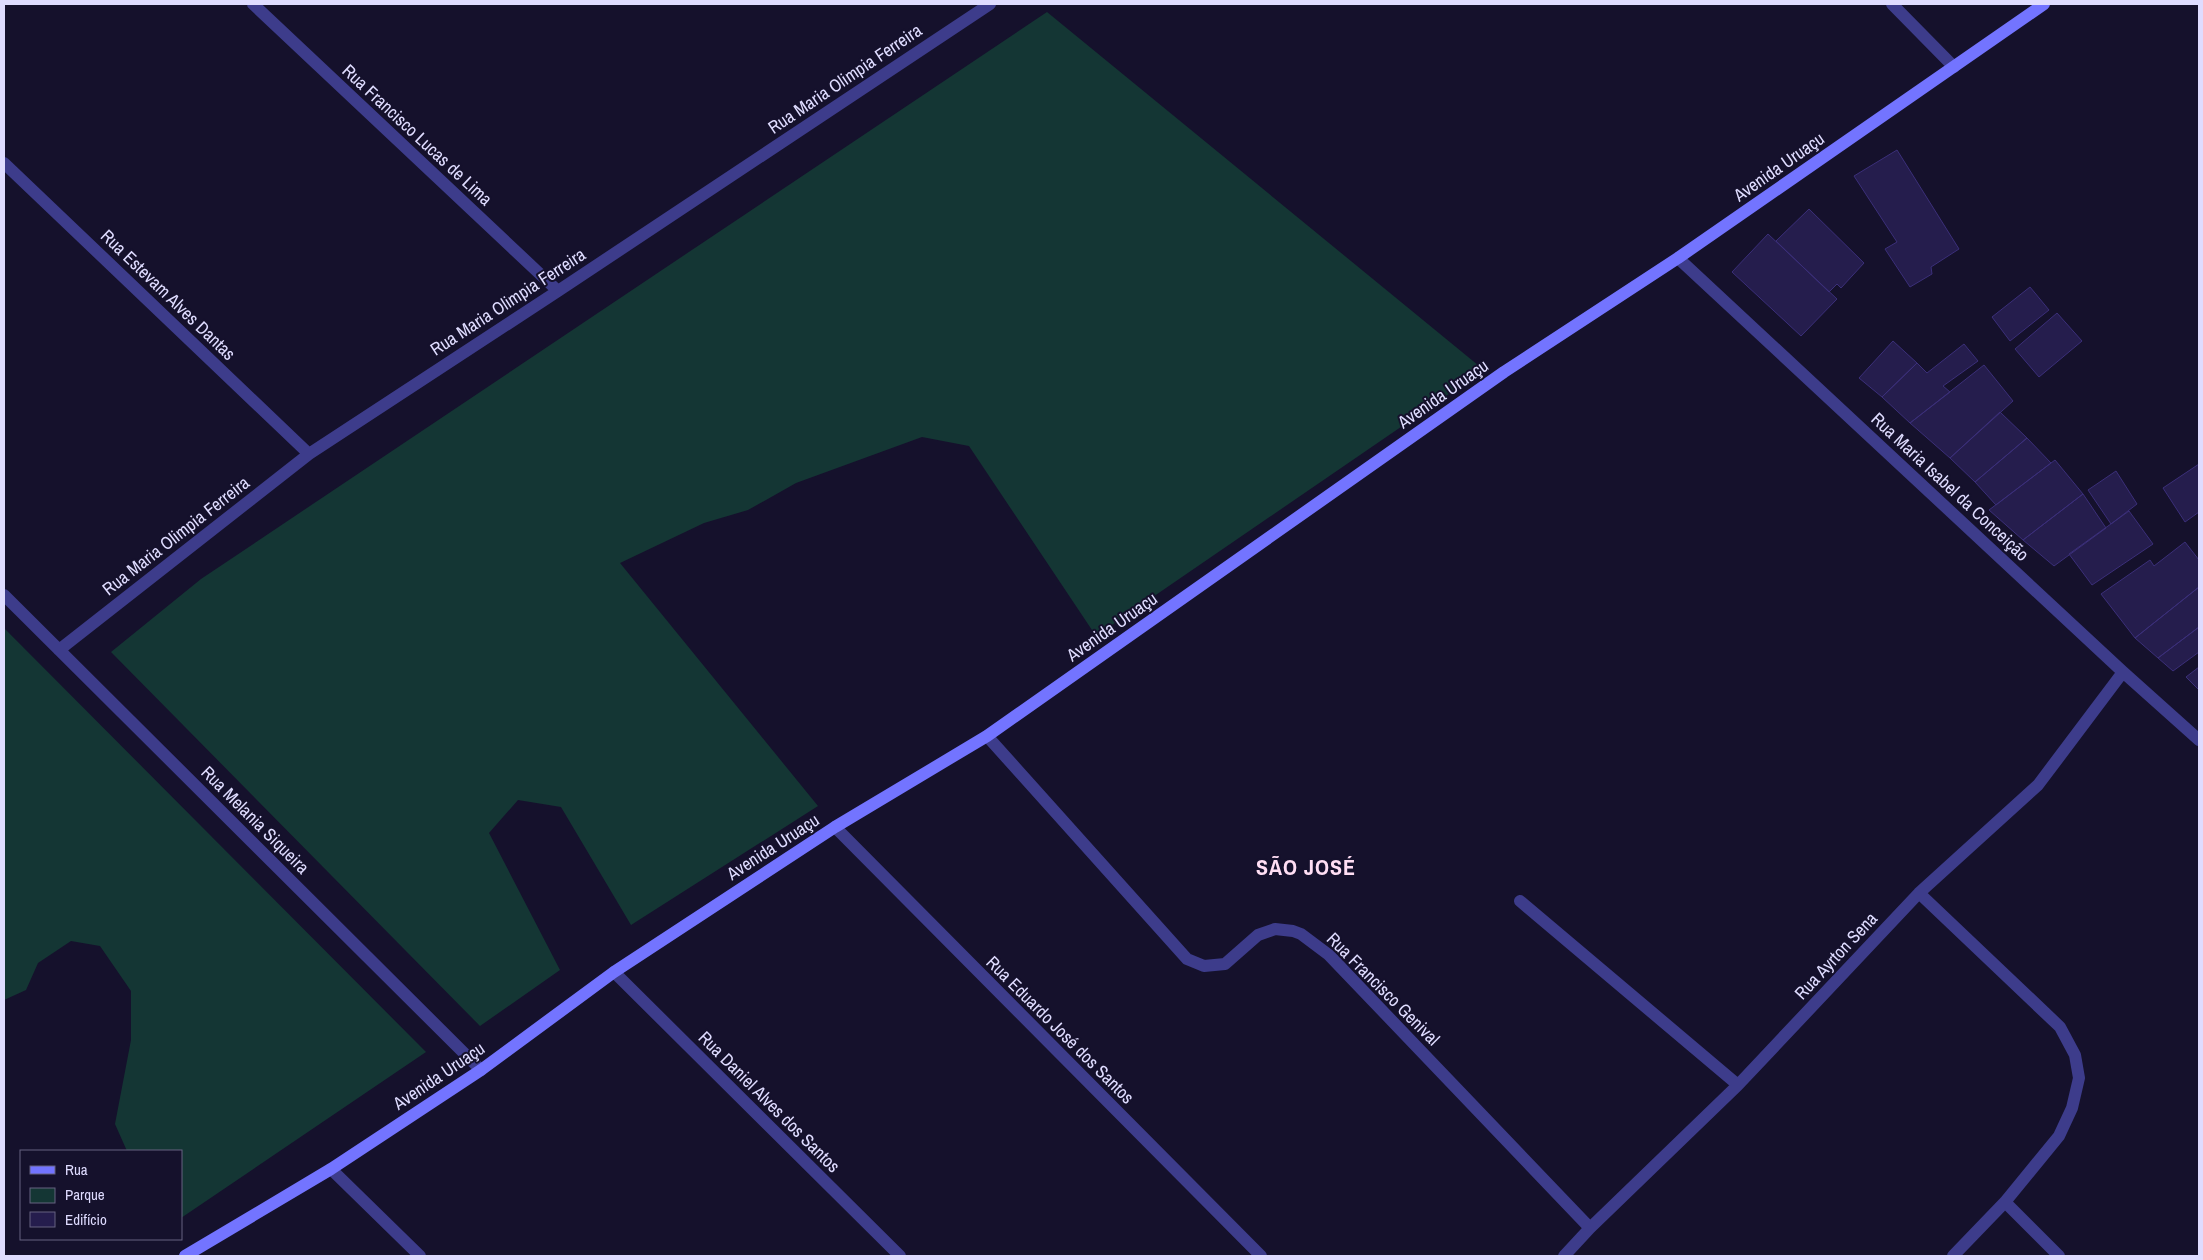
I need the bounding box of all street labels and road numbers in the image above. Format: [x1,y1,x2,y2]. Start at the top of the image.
street label: Rua Maria Olimpia Ferreira [763,18,927,139]
street label: Rua Francisco Lucas de Lima [337,58,498,211]
street label: Avenida Uruaçu [1727,126,1829,208]
street label: Rua Estevam Alves Dantas [95,224,241,366]
street label: Rua Maria Olimpia Ferreira [425,242,590,361]
street label: Avenida Uruaçu [1391,353,1493,435]
street label: Rua Maria Isabel da Conceição [1866,407,2035,567]
street label: Rua Maria Olimpia Ferreira [97,470,255,601]
street label: Avenida Uruaçu [1060,586,1162,668]
street label: Rua Melania Siqueira [196,760,315,879]
street label: Avenida Uruaçu [721,807,824,886]
street label: Rua Ayrton Sena [1789,906,1883,1005]
street label: Rua Francisco Genival [1321,926,1446,1051]
street label: Rua Eduardo José dos Santos [981,950,1140,1109]
street label: Rua Daniel Alves dos Santos [693,1025,846,1178]
street label: Avenida Uruaçu [387,1036,489,1116]

